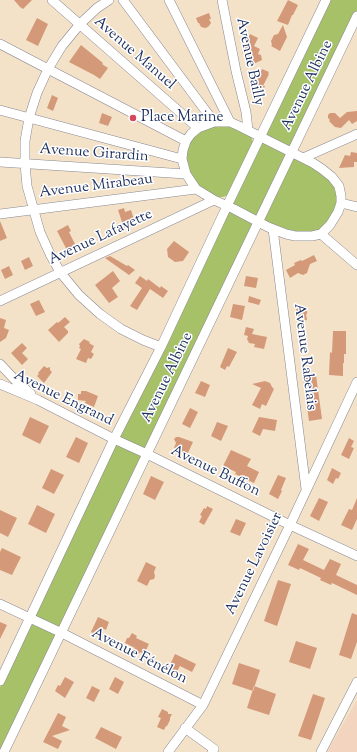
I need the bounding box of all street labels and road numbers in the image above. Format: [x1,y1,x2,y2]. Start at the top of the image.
street label: Avenue Manuel [89,14,179,94]
street label: Avenue Bailly [231,16,267,108]
street label: Avenue Albine [278,38,338,134]
street label: Avenue Girardin [39,141,149,167]
street label: Avenue Mirabeau [38,171,154,203]
street label: Avenue Lafayette [46,206,156,270]
street label: Avenue Rabelais [289,303,319,411]
street label: Avenue Albine [138,330,198,426]
street label: Avenue Engrand [10,367,116,431]
street label: Avenue Buffon [167,443,263,501]
street label: Avenue Lavoisier [222,510,288,618]
street label: Avenue Fénélon [88,625,190,689]

